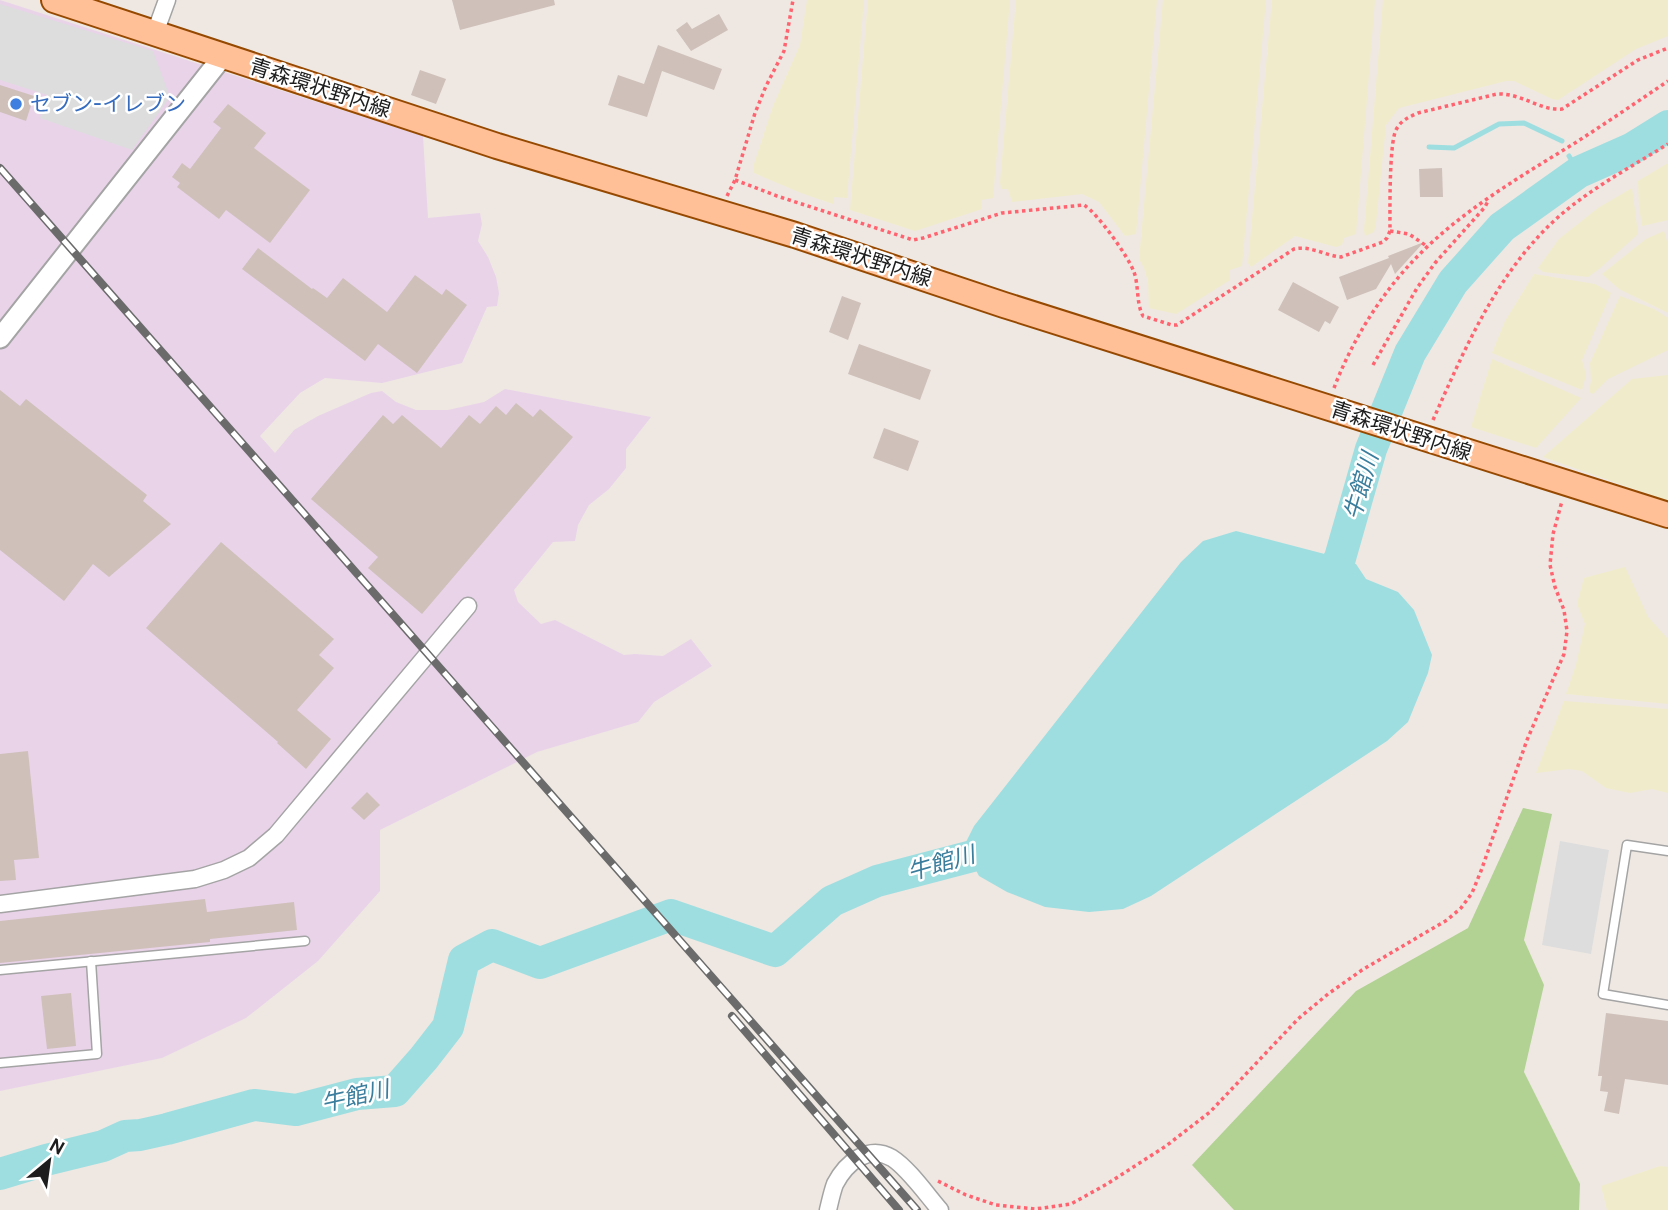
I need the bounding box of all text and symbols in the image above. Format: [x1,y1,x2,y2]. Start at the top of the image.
street label: 青森環状野内線 [246,53,394,122]
place label: セブン-イレブン [30,91,186,116]
marker: セブン-イレブン [8,96,24,112]
street label: 青森環状野内線 [787,222,935,291]
street label: 青森環状野内線 [1327,396,1475,465]
water label: 牛館川 [1338,446,1385,523]
water label: 牛館川 [904,839,981,886]
water label: 牛館川 [318,1074,395,1117]
north arrow [14,1126,84,1196]
text: N [46,1133,68,1160]

